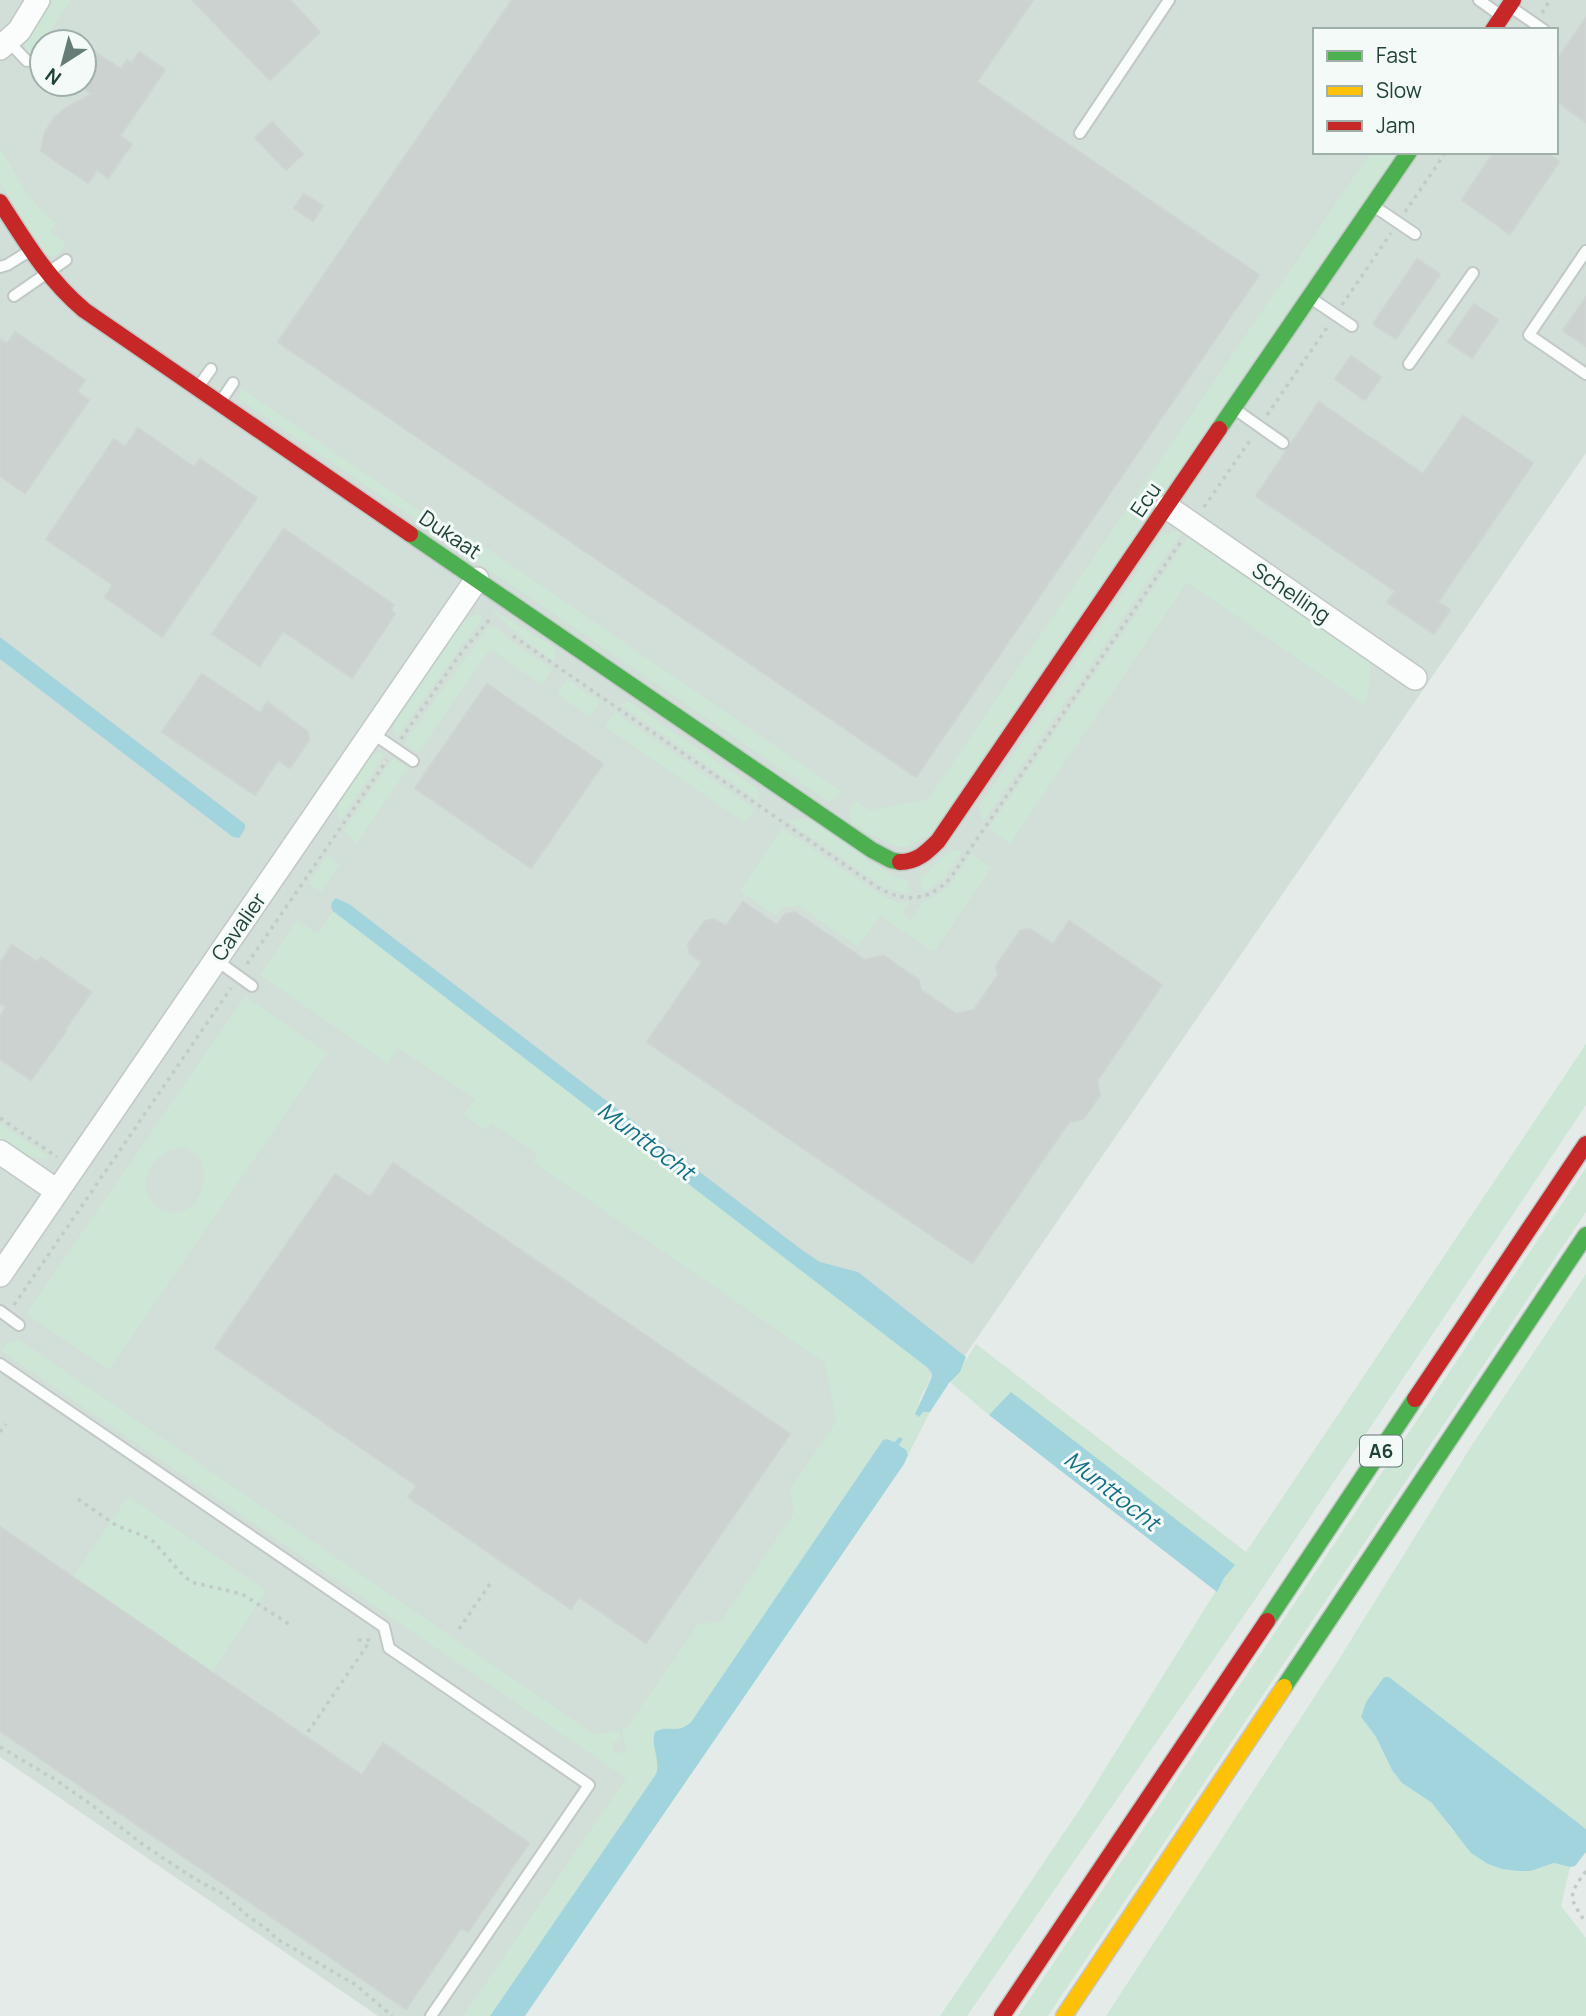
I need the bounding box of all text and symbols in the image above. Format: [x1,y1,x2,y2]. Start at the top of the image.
north arrow [28,28,98,98]
legend [1313,28,1558,154]
text: Fast [1376,41,1417,69]
text: N [40,62,66,91]
text: Slow [1376,76,1422,104]
text: Jam [1376,111,1415,139]
street label: Ecu [1123,477,1167,522]
street label: Dukaat [414,503,487,565]
street label: Schelling [1247,556,1336,629]
street label: Cavalier [204,886,272,966]
water label: Munttocht [592,1093,704,1189]
road number: A6 [1360,1436,1402,1466]
water label: Munttocht [1058,1443,1169,1539]

